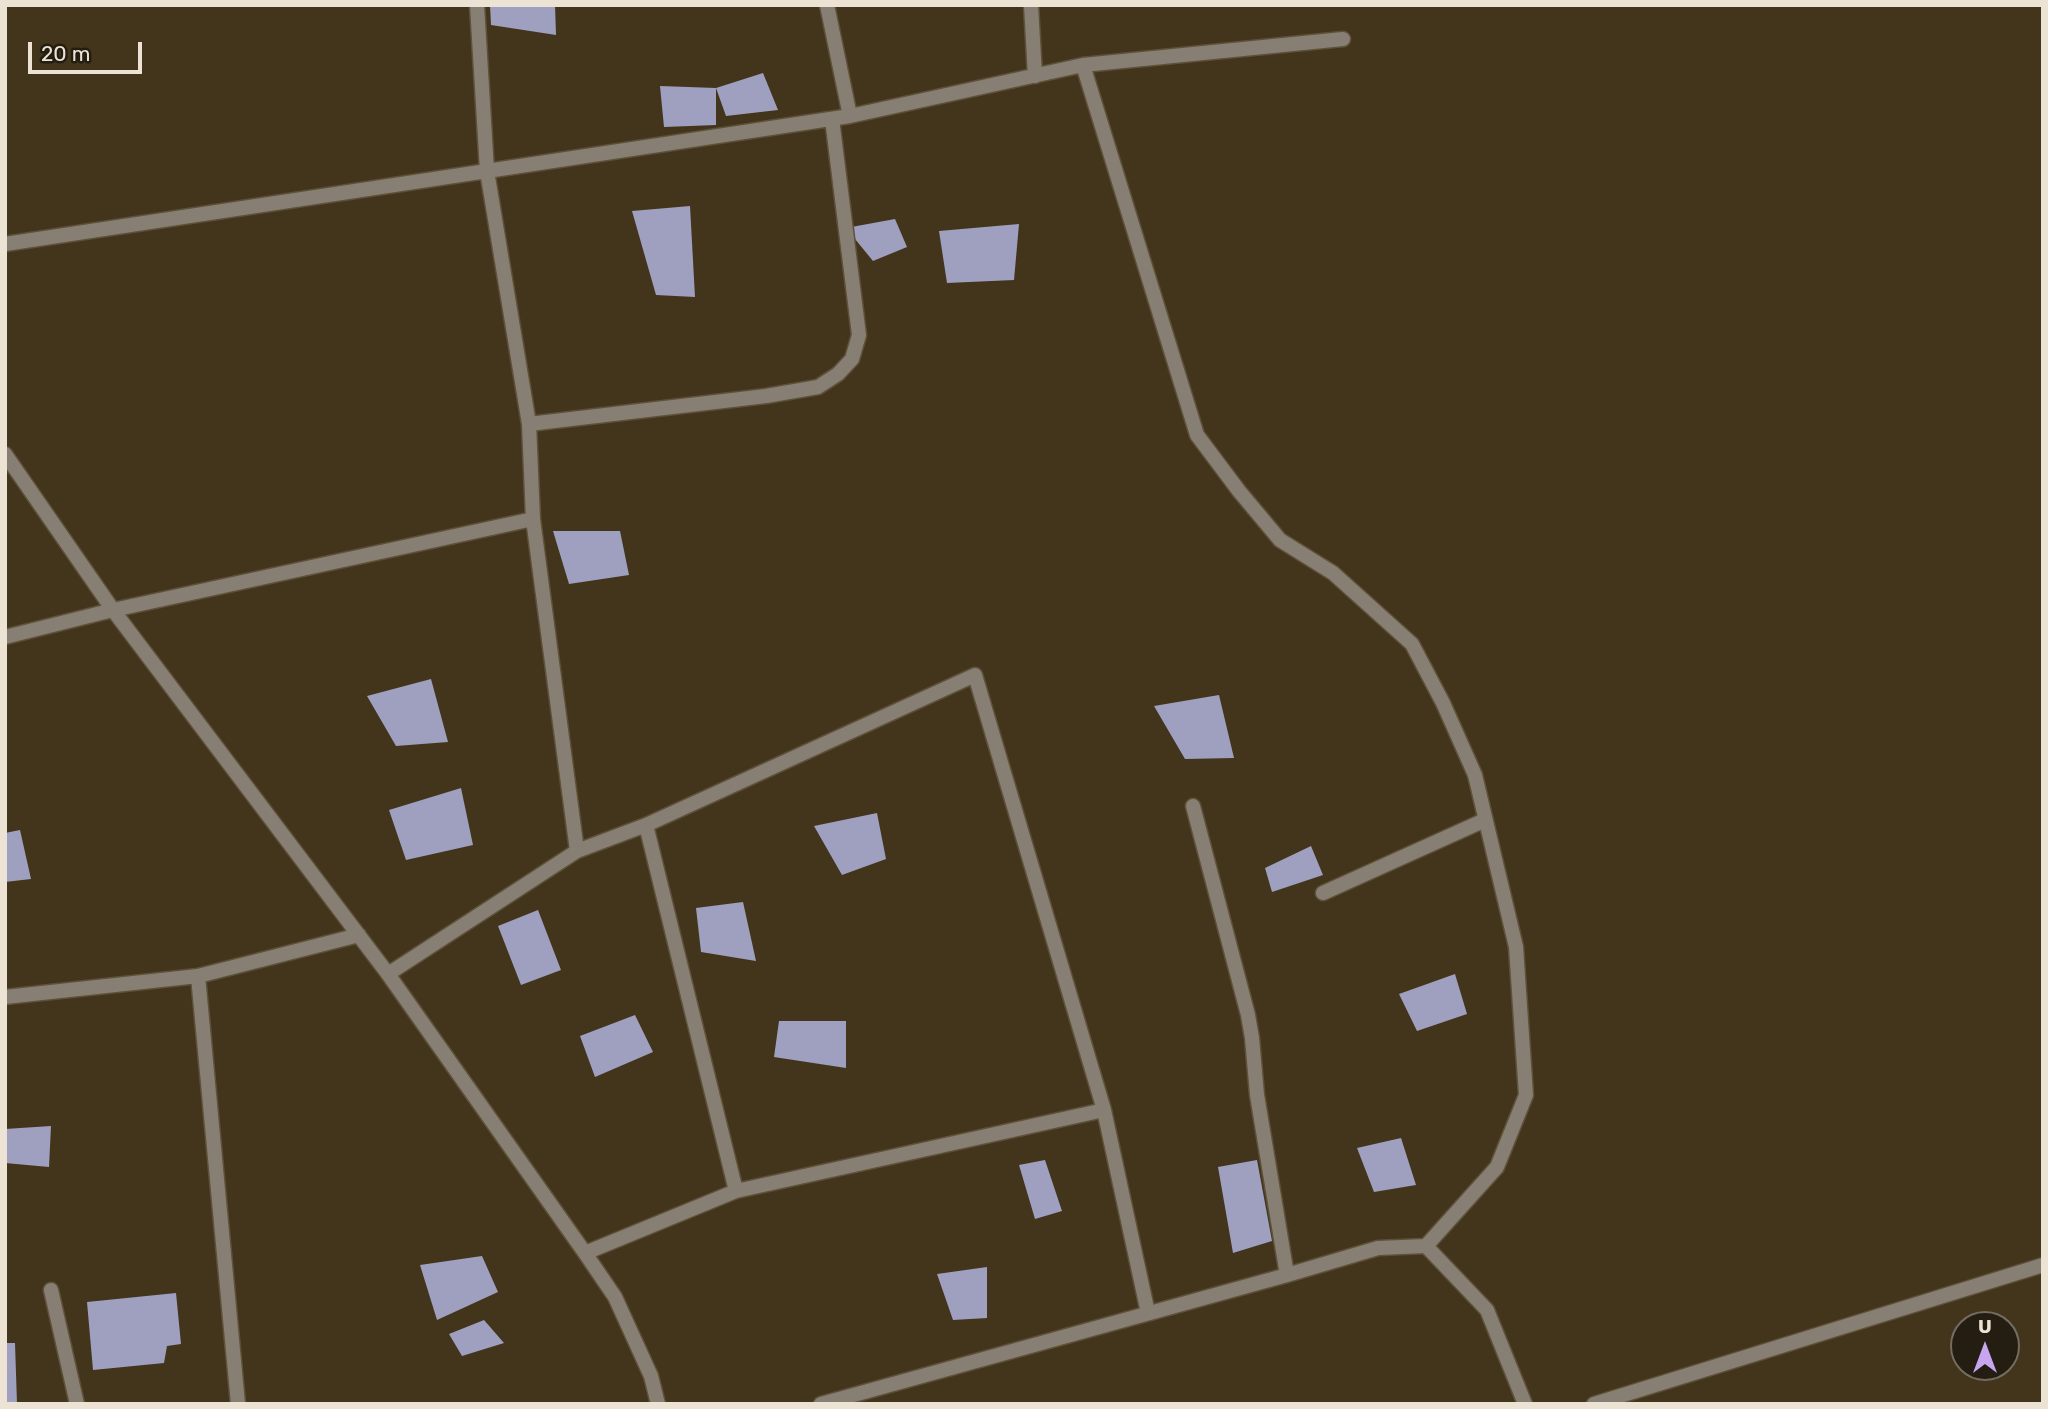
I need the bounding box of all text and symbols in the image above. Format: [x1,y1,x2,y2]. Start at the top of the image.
scale bar [32,28,145,72]
text: 20 m [41,41,90,66]
north arrow [1950,1311,2020,1381]
text: U [1978,1315,1992,1338]

